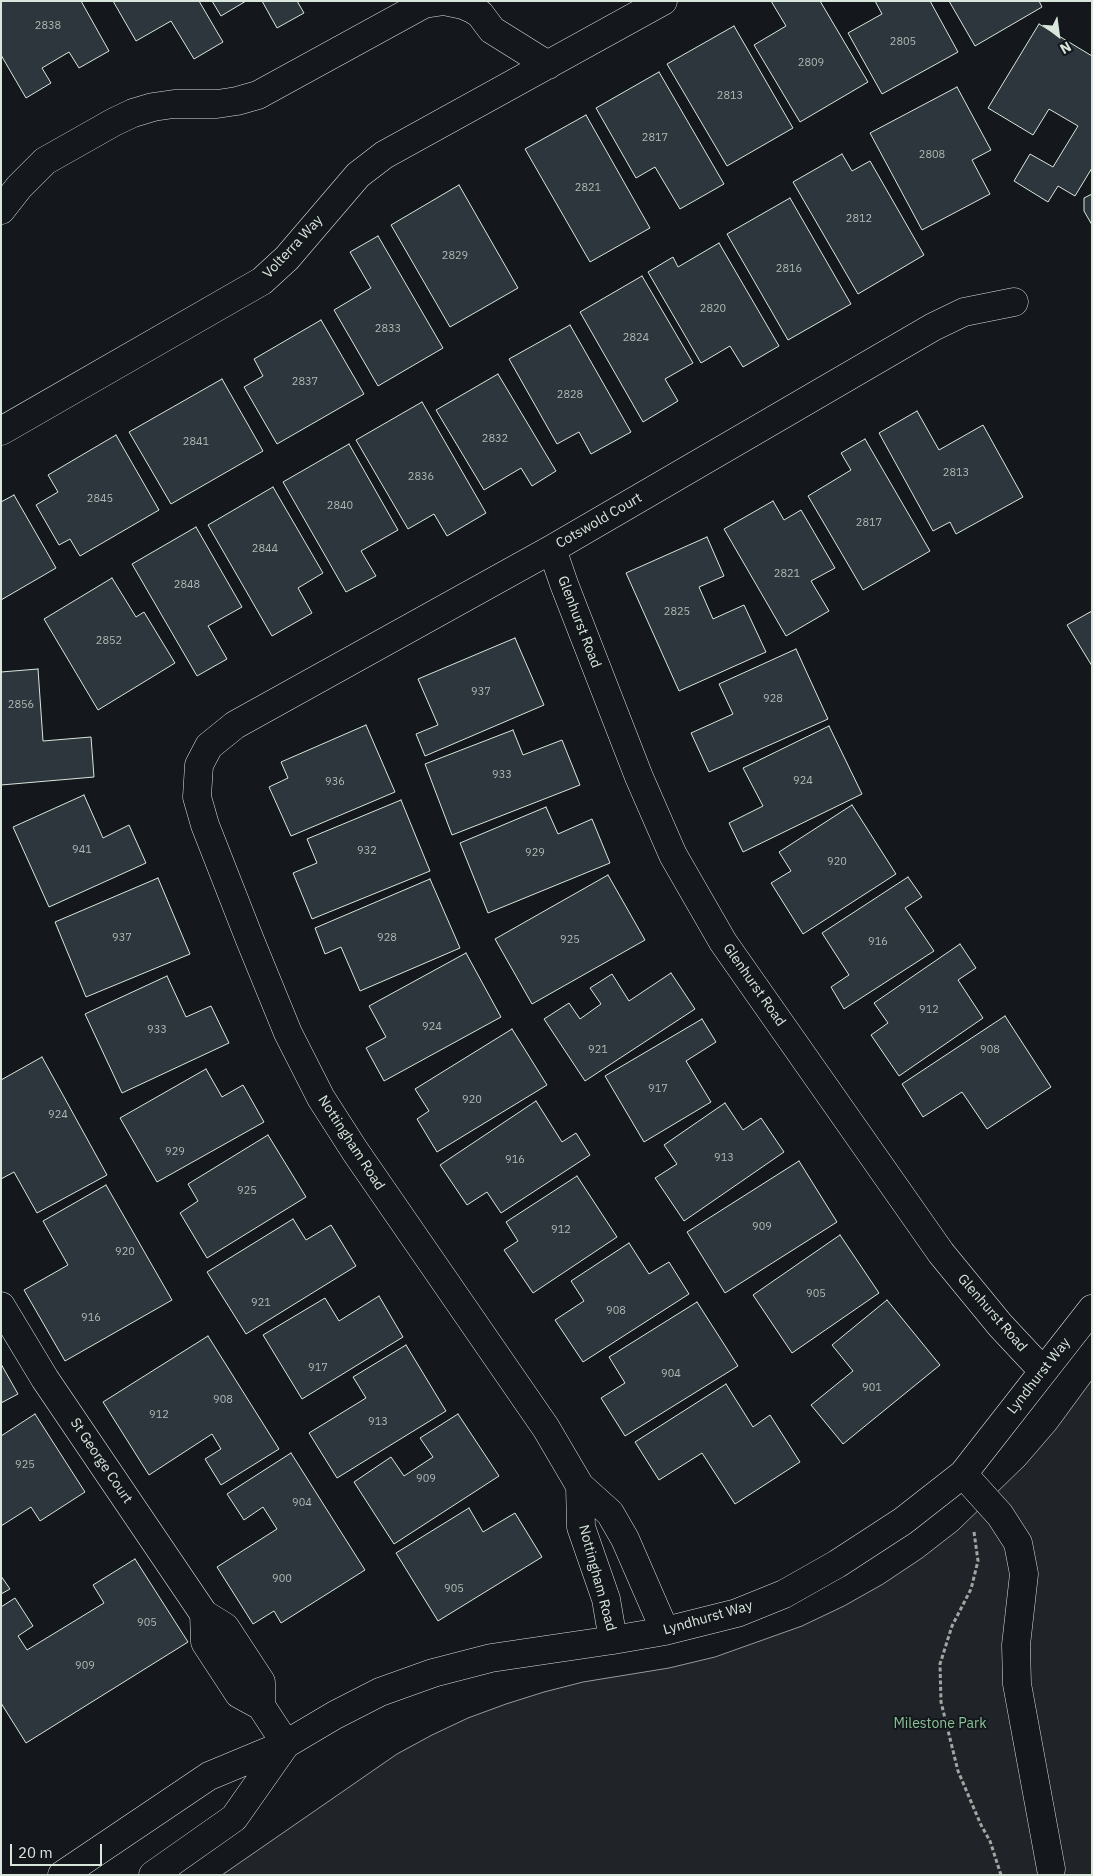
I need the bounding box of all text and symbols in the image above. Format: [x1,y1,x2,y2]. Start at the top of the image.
north arrow [1033,10,1083,60]
house number: 2838 [35,19,61,33]
house number: 2805 [890,35,916,49]
text: N [1057,38,1074,58]
house number: 2809 [798,56,824,70]
house number: 2813 [717,89,743,103]
house number: 2817 [642,131,668,145]
house number: 2808 [919,148,945,162]
house number: 2821 [575,181,601,195]
street label: Volterra Way [260,212,326,282]
house number: 2812 [846,212,872,226]
house number: 2829 [442,249,468,263]
house number: 2816 [776,262,802,276]
house number: 2820 [700,302,726,316]
house number: 2833 [375,322,401,336]
house number: 2824 [623,331,649,345]
house number: 2837 [292,375,318,389]
house number: 2828 [557,388,583,402]
house number: 2832 [482,432,508,446]
house number: 2841 [183,435,209,449]
house number: 2813 [943,466,969,480]
house number: 2836 [408,470,434,484]
street label: Cotswold Court [553,490,645,552]
house number: 2845 [87,492,113,506]
house number: 2840 [327,499,353,513]
house number: 2817 [856,516,882,530]
house number: 2844 [252,542,278,556]
house number: 2821 [774,567,800,581]
street label: Glenhurst Road [554,574,604,670]
house number: 2848 [174,578,200,592]
house number: 2825 [664,605,690,619]
house number: 2852 [96,634,122,648]
house number: 937 [471,685,491,699]
house number: 928 [763,692,783,706]
house number: 2856 [8,698,34,712]
house number: 933 [492,768,512,782]
house number: 924 [793,774,813,788]
house number: 936 [325,775,345,789]
house number: 941 [72,843,92,857]
house number: 932 [357,844,377,858]
house number: 929 [525,846,545,860]
house number: 920 [827,855,847,869]
house number: 937 [112,931,132,945]
house number: 928 [377,931,397,945]
house number: 925 [560,933,580,947]
house number: 916 [868,935,888,949]
street label: Glenhurst Road [719,940,789,1030]
house number: 912 [919,1003,939,1017]
house number: 924 [422,1020,442,1034]
house number: 933 [147,1023,167,1037]
house number: 921 [588,1043,608,1057]
house number: 908 [980,1043,1000,1057]
house number: 917 [648,1082,668,1096]
street label: Nottingham Road [314,1093,388,1193]
house number: 920 [462,1093,482,1107]
house number: 924 [48,1108,68,1122]
house number: 929 [165,1145,185,1159]
house number: 913 [714,1151,734,1165]
house number: 916 [505,1153,525,1167]
house number: 925 [237,1184,257,1198]
house number: 909 [752,1220,772,1234]
house number: 912 [551,1223,571,1237]
house number: 920 [115,1245,135,1259]
street label: Glenhurst Road [954,1271,1030,1355]
house number: 905 [806,1287,826,1301]
house number: 921 [251,1296,271,1310]
house number: 908 [606,1304,626,1318]
house number: 916 [81,1311,101,1325]
street label: Lyndhurst Way [1004,1334,1074,1418]
house number: 917 [308,1361,328,1375]
house number: 904 [661,1367,681,1381]
house number: 901 [862,1381,882,1395]
house number: 908 [213,1393,233,1407]
house number: 912 [149,1408,169,1422]
street label: St George Court [66,1415,136,1507]
house number: 913 [368,1415,388,1429]
house number: 925 [15,1458,35,1472]
house number: 909 [416,1472,436,1486]
house number: 904 [292,1496,312,1510]
street label: Nottingham Road [575,1523,619,1633]
house number: 900 [272,1572,292,1586]
house number: 905 [444,1582,464,1596]
street label: Lyndhurst Way [661,1597,755,1639]
house number: 905 [137,1616,157,1630]
house number: 909 [75,1659,95,1673]
park label: Milestone Park [893,1716,987,1732]
scale bar [12,1834,105,1866]
text: 20 m [18,1843,53,1862]

